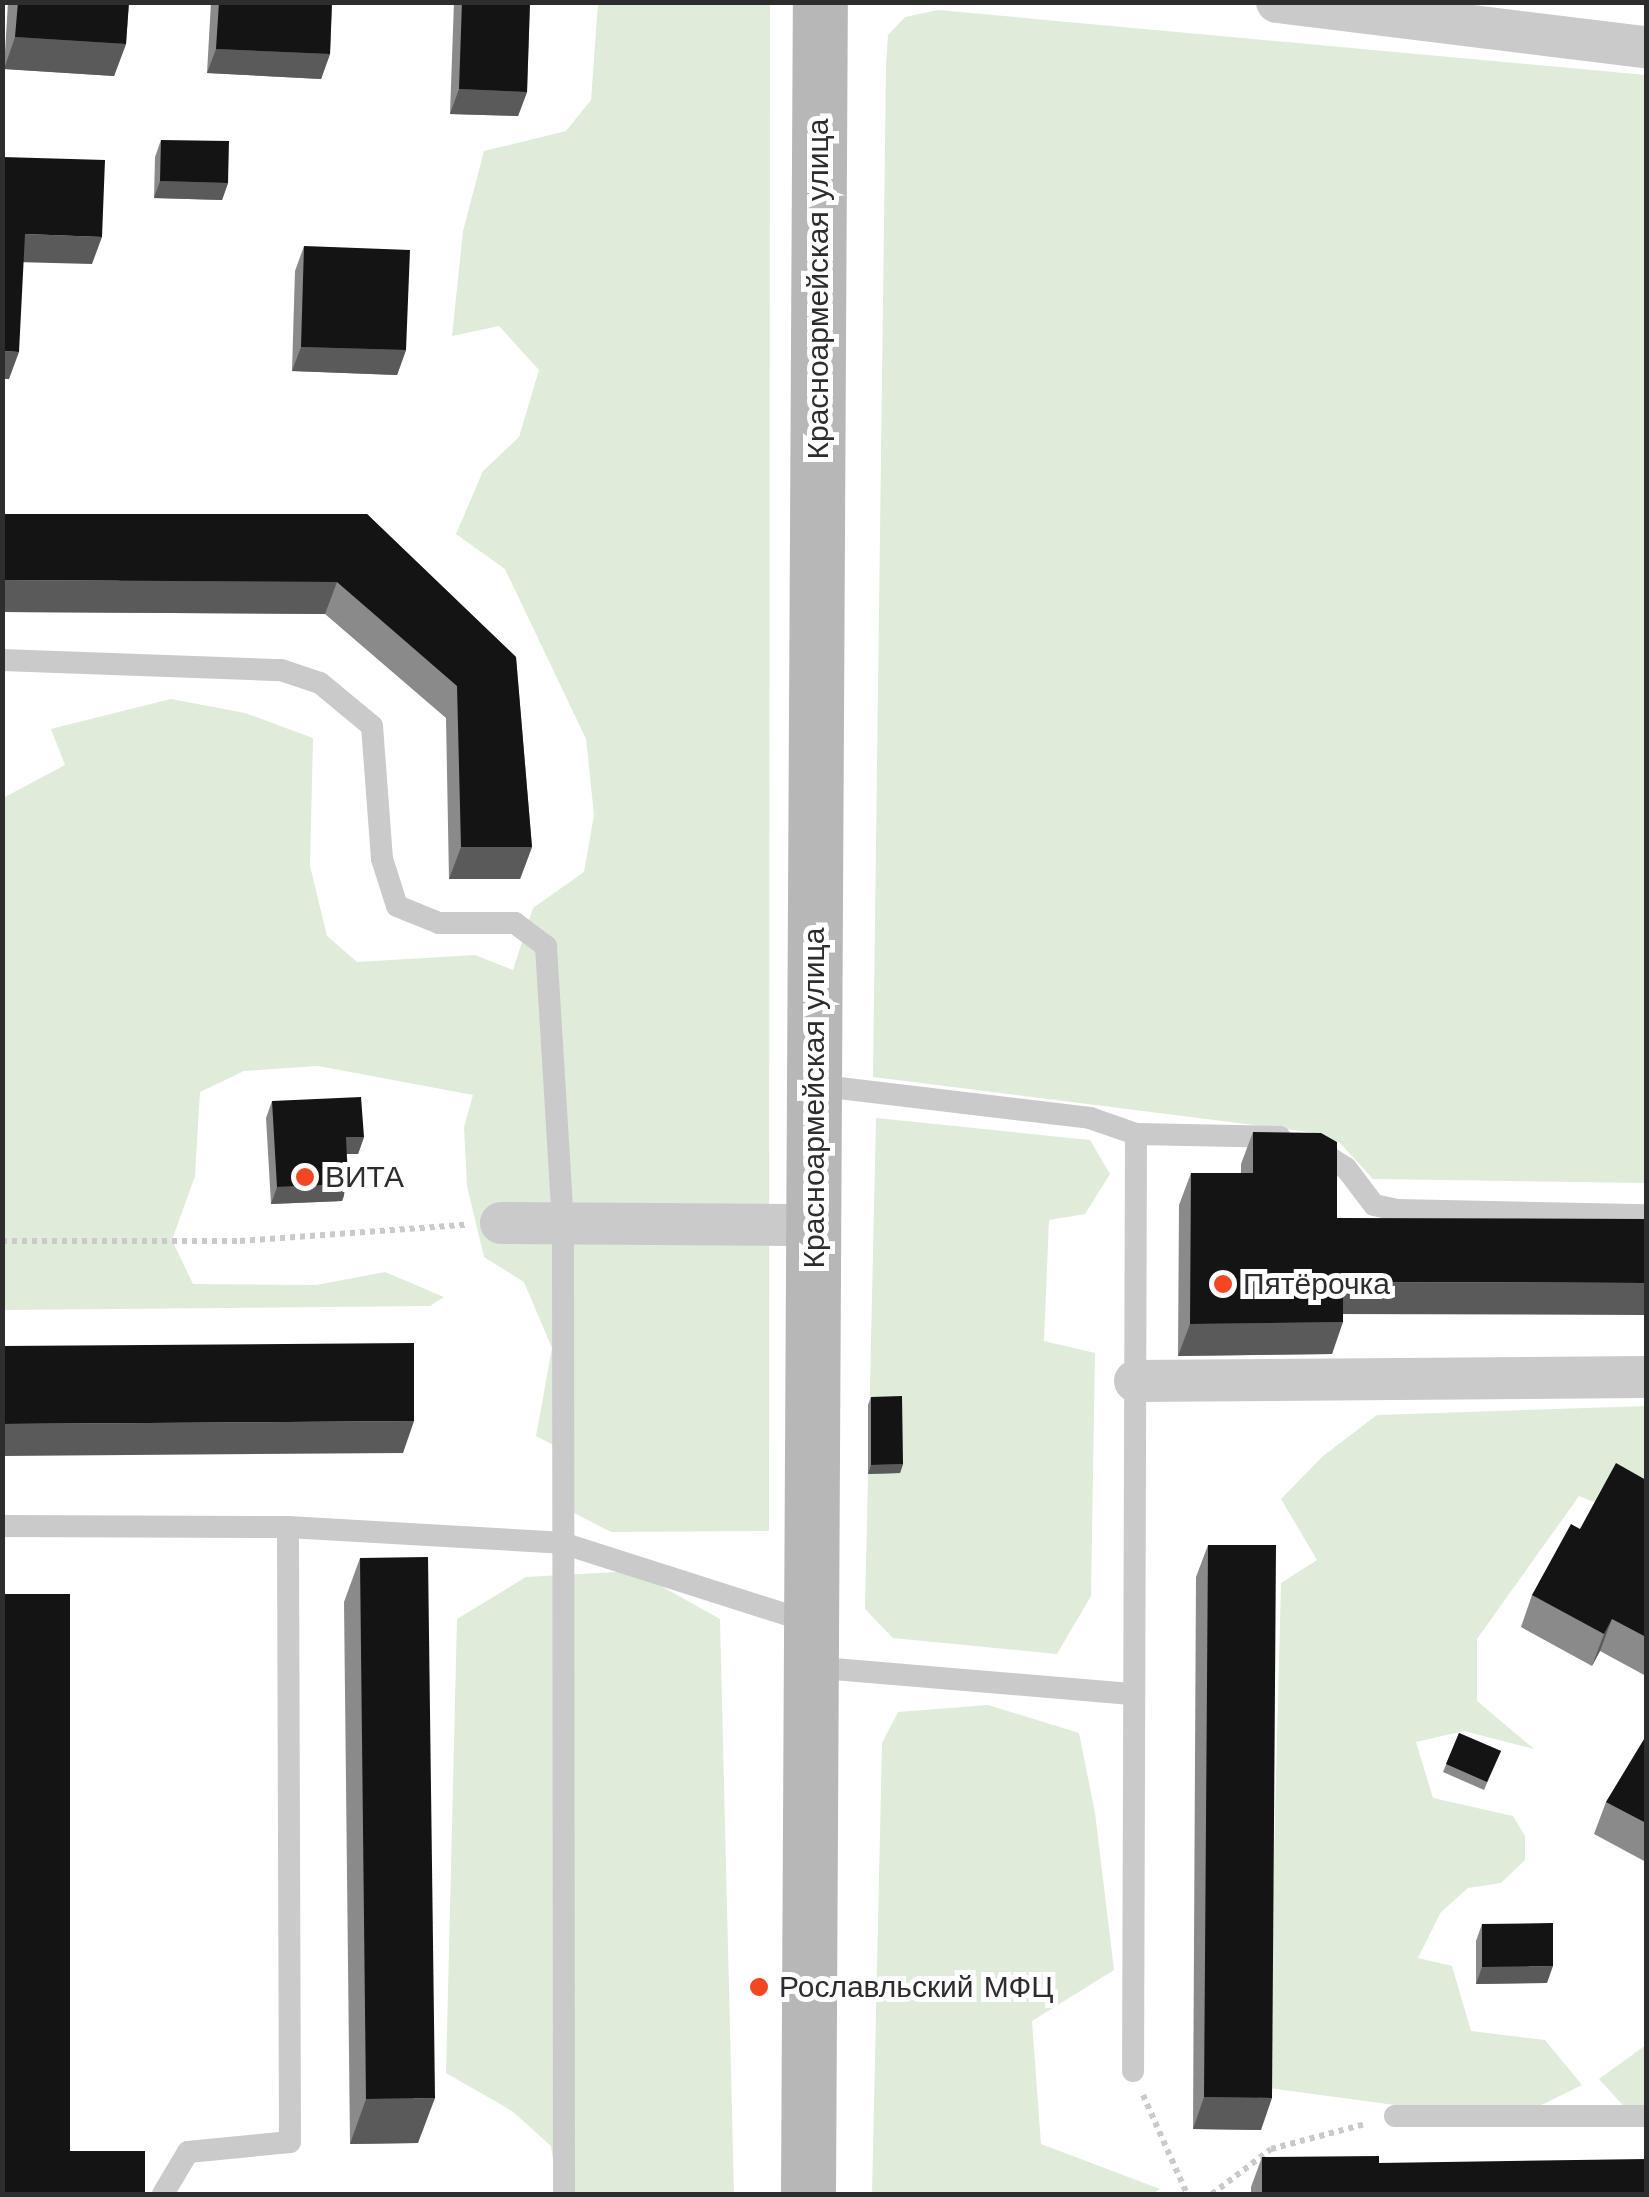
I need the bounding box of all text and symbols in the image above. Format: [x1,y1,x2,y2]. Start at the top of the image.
street label: Красноармейская улица [800,119,836,459]
street label: Красноармейская улица [796,928,832,1268]
place label: ВИТА [325,1159,404,1195]
marker: ВИТА [294,1166,316,1188]
place label: Пятёрочка [1243,1266,1390,1302]
marker: Пятёрочка [1212,1273,1234,1295]
place label: Рославльский МФЦ [779,1969,1053,2005]
marker: Рославльский МФЦ [748,1976,770,1998]

